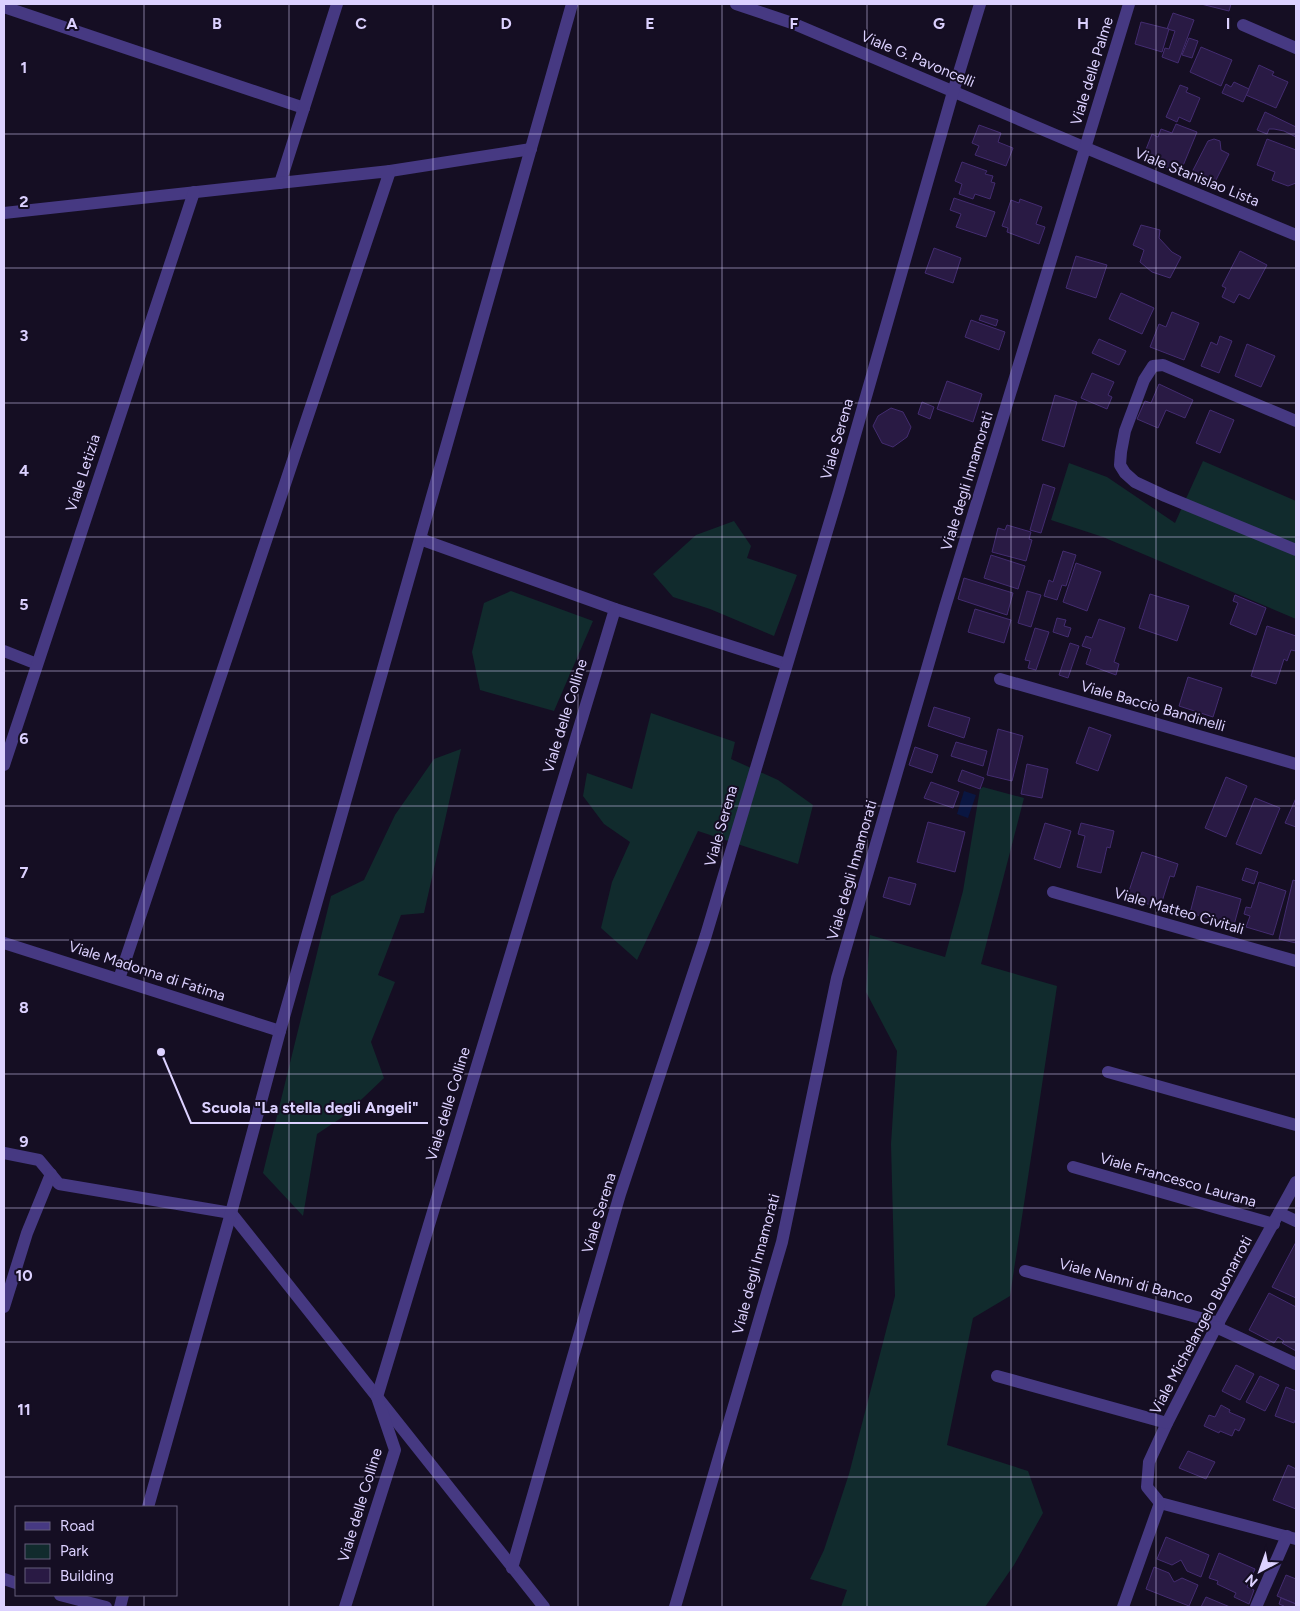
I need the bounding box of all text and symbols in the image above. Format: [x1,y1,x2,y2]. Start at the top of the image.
text: A [66,14,78,33]
text: B [212,14,222,33]
text: C [355,14,367,33]
text: D [500,14,512,33]
text: E [645,14,655,33]
text: F [790,14,799,33]
text: G [933,14,945,33]
text: H [1077,14,1089,33]
text: I [1226,14,1230,33]
street label: Viale delle Palme [1067,15,1117,127]
street label: Viale G. Pavoncelli [858,27,978,91]
text: 1 [21,58,27,77]
street label: Viale Stanislao Lista [1132,144,1262,210]
text: 2 [19,192,29,211]
text: 3 [20,326,29,345]
street label: Viale Serena [817,396,857,482]
street label: Viale degli Innamorati [937,409,997,553]
street label: Viale Letizia [62,432,104,514]
text: 4 [19,461,29,480]
text: 5 [19,595,29,614]
street label: Viale delle Colline [539,657,591,775]
street label: Viale Baccio Bandinelli [1079,677,1227,735]
text: 6 [19,729,29,748]
street label: Viale Serena [701,783,741,869]
street label: Viale degli Innamorati [823,798,881,942]
text: 7 [20,863,29,882]
street label: Viale Matteo Civitali [1112,884,1246,938]
street label: Viale Madonna di Fatima [66,937,228,1005]
text: 8 [19,998,29,1017]
street label: Viale delle Colline [422,1045,474,1163]
callout: Scuola "La stella degli Angeli" [191,1092,428,1123]
text: Scuola "La stella degli Angeli" [201,1098,419,1117]
text: 9 [19,1132,29,1151]
street label: Viale Francesco Laurana [1098,1149,1258,1211]
street label: Viale Serena [578,1170,620,1256]
street label: Viale degli Innamorati [729,1192,783,1336]
street label: Viale Michelangelo Buonarroti [1146,1233,1256,1417]
street label: Viale Nanni di Banco [1057,1254,1195,1308]
text: 10 [15,1266,33,1285]
text: 11 [17,1400,31,1419]
street label: Viale delle Colline [334,1446,386,1564]
legend [15,1506,178,1596]
text: Road [60,1517,95,1535]
text: Park [60,1542,89,1560]
north arrow [1235,1546,1285,1596]
text: Building [60,1567,114,1585]
text: N [1242,1570,1261,1590]

